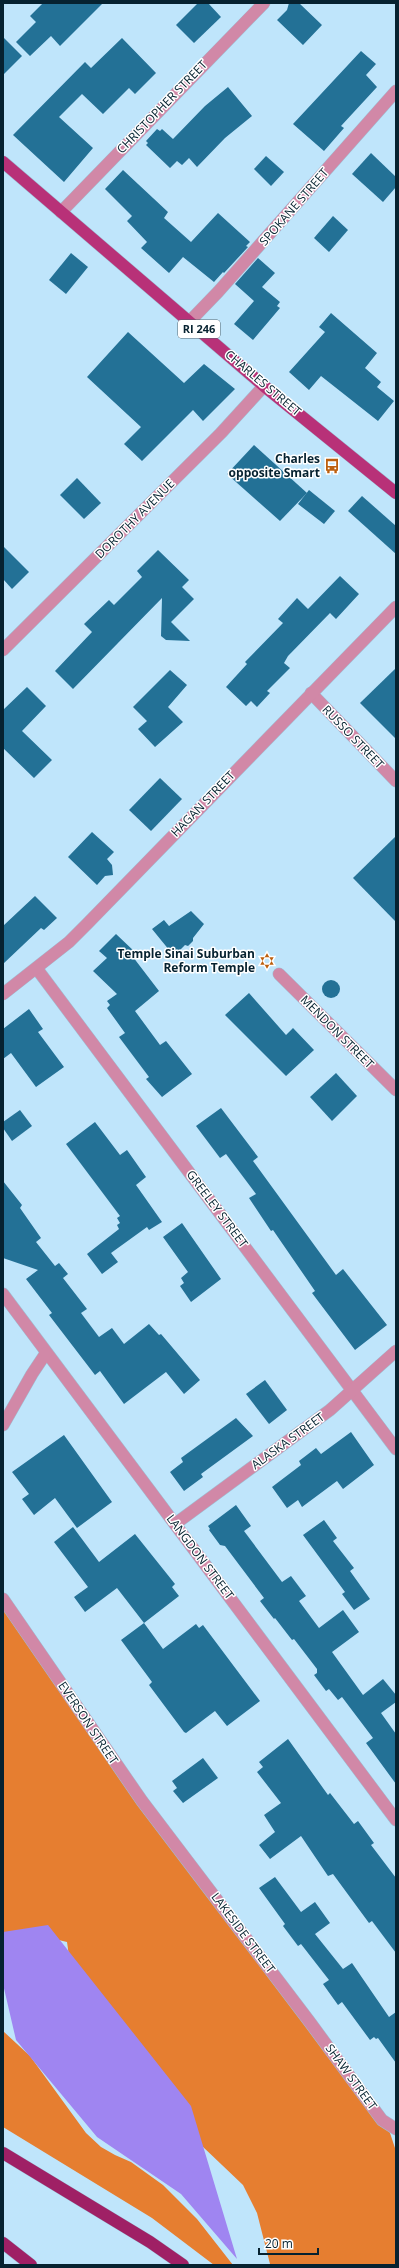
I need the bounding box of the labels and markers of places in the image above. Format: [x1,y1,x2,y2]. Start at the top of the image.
place label: Charles opposite Smart [229,450,320,481]
bus stop icon: Charles opposite Smart [323,457,341,475]
place label: Temple Sinai Suburban Reform Temple [117,945,255,976]
synagogue icon: Temple Sinai Suburban Reform Temple [258,952,276,970]

